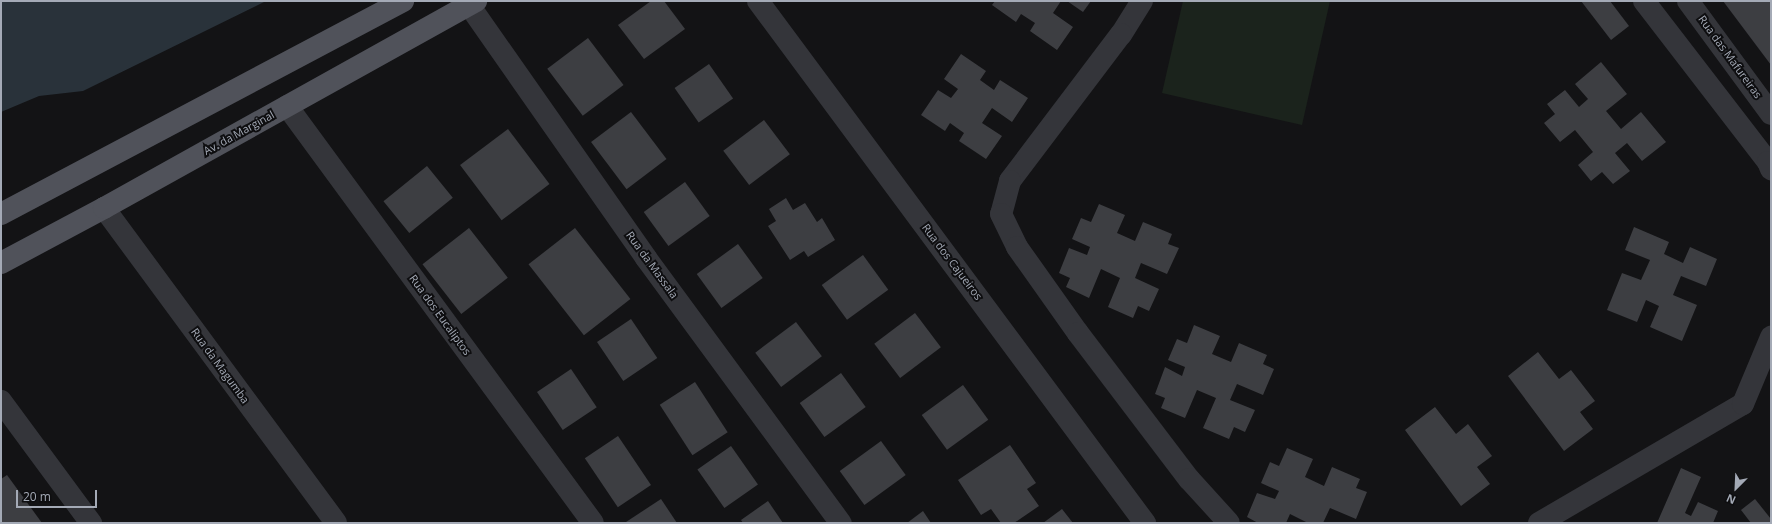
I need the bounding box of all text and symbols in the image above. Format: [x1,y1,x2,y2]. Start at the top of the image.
street label: Rua das Mafureiras [1696,13,1764,101]
street label: Av. da Marginal [201,108,277,158]
street label: Rua dos Cajueiros [919,221,985,303]
street label: Rua da Massala [623,229,681,301]
street label: Rua dos Eucaliptos [406,272,474,358]
street label: Rua da Magumba [188,326,252,406]
north arrow [1716,468,1756,508]
scale bar [18,482,99,508]
text: 20 m [23,488,51,505]
text: N [1724,491,1738,508]

